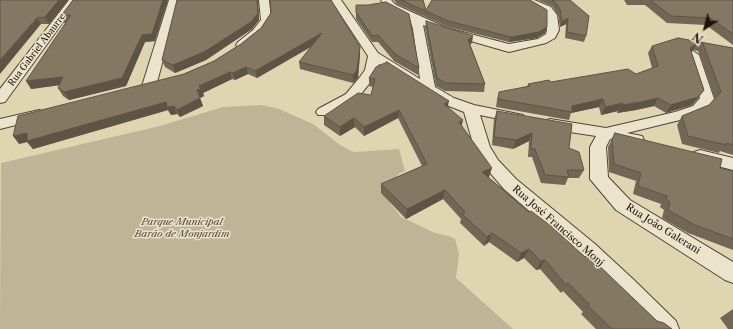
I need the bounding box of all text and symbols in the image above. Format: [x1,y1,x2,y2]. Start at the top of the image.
north arrow [685,8,725,48]
street label: Rua Gabriel Abaurre [6,12,68,88]
text: N [690,29,706,46]
street label: Rua José Francisco Monj [510,183,606,269]
street label: Rua João Galerani [623,201,703,257]
park label: Parque Municipal Barão de Monjardim [134,216,230,240]

